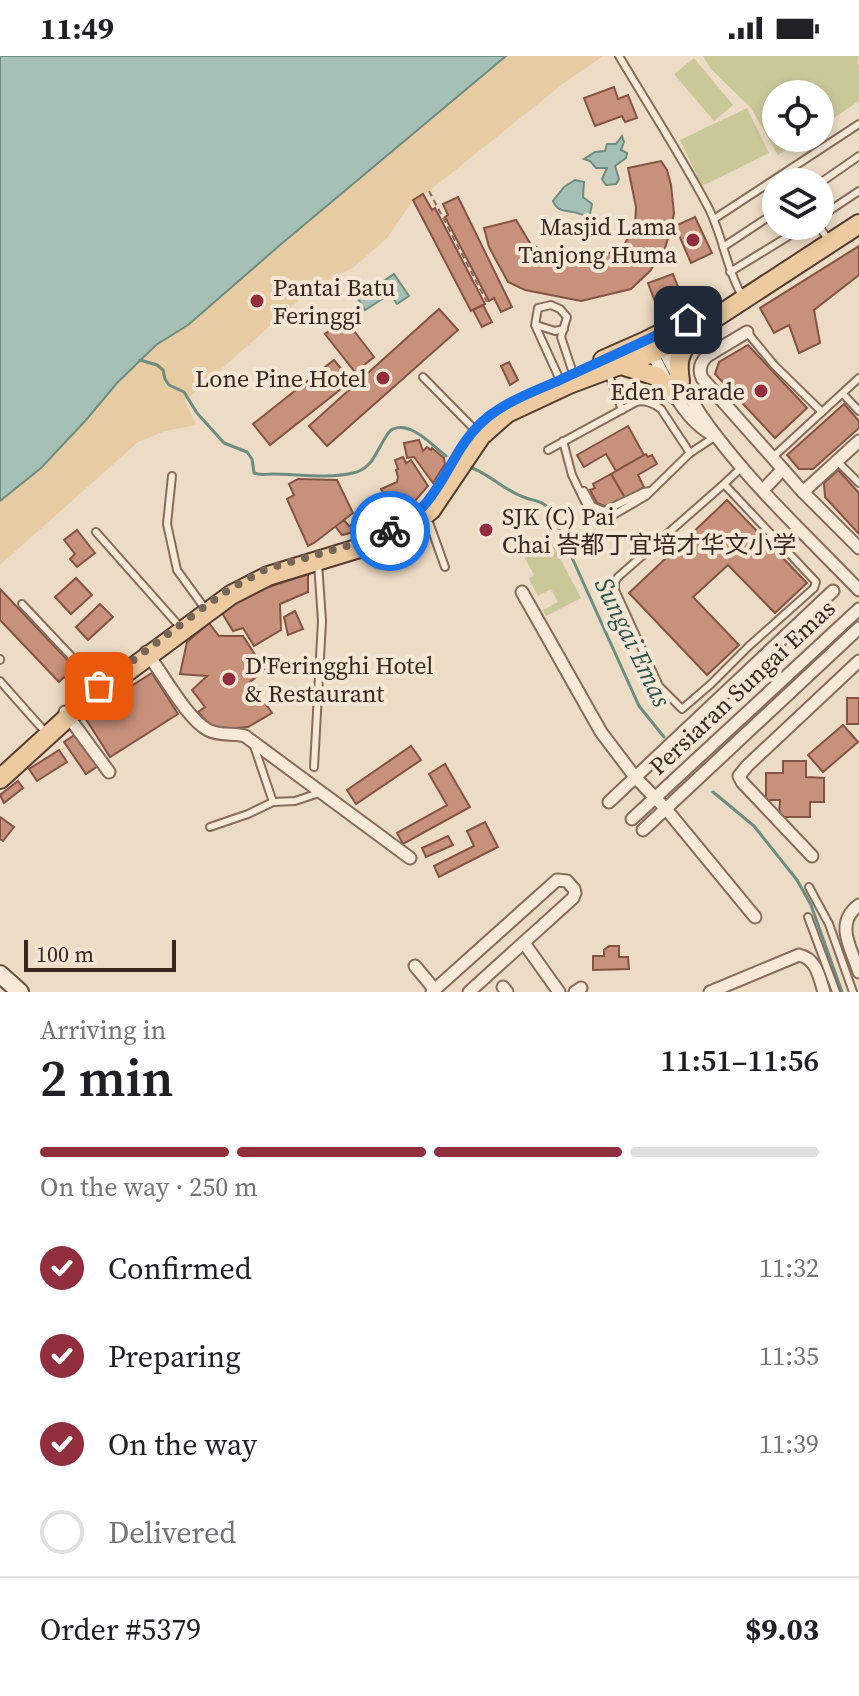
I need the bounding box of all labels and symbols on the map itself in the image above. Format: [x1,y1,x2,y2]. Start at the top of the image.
place label: Masjid Lama Tanjong Huma [518,210,678,271]
marker: Masjid Lama Tanjong Huma [684,231,702,249]
place label: Pantai Batu Feringgi [273,271,396,332]
pin [654,286,722,354]
marker: Pantai Batu Feringgi [248,292,266,310]
place label: Lone Pine Hotel [195,362,367,395]
marker: Lone Pine Hotel [374,369,392,387]
place label: Eden Parade [610,375,745,408]
marker: Eden Parade [752,382,770,400]
courier [350,491,430,571]
place label: SJK (C) Pai Chai 峇都丁宜培才华文小学 [502,500,797,561]
marker: SJK (C) Pai Chai 峇都丁宜培才华文小学 [477,521,495,539]
water label: Sungai Emas [586,571,680,714]
street label: Persiaran Sungai Emas [642,592,842,782]
place label: D'Feringghi Hotel & Restaurant [245,649,433,710]
pin [65,652,133,720]
marker: D'Feringghi Hotel & Restaurant [220,670,238,688]
scale bar [24,936,176,972]

